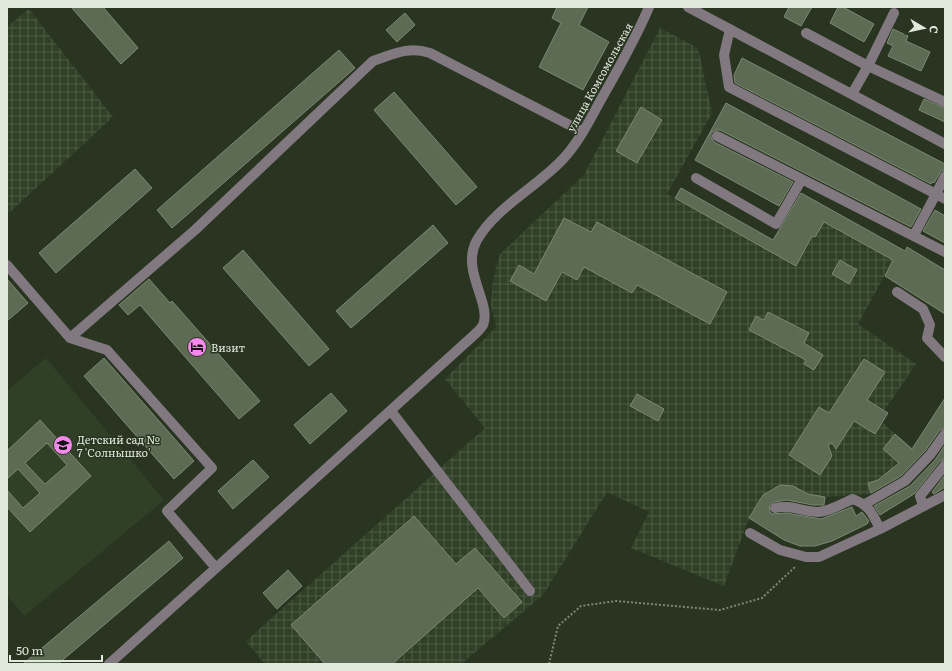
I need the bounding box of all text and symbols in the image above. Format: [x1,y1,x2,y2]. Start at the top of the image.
north arrow [904,8,944,48]
street label: улица Комсомольская [562,19,636,135]
text: С [926,25,943,35]
hotel icon: Визит [186,336,208,358]
place label: Визит [211,339,246,355]
place label: Детский сад № 7 'Солнышко' [77,431,160,460]
school or university icon: Детский сад № 7 'Солнышко' [52,434,74,456]
scale bar [10,637,102,663]
text: 50 m [16,641,43,659]

